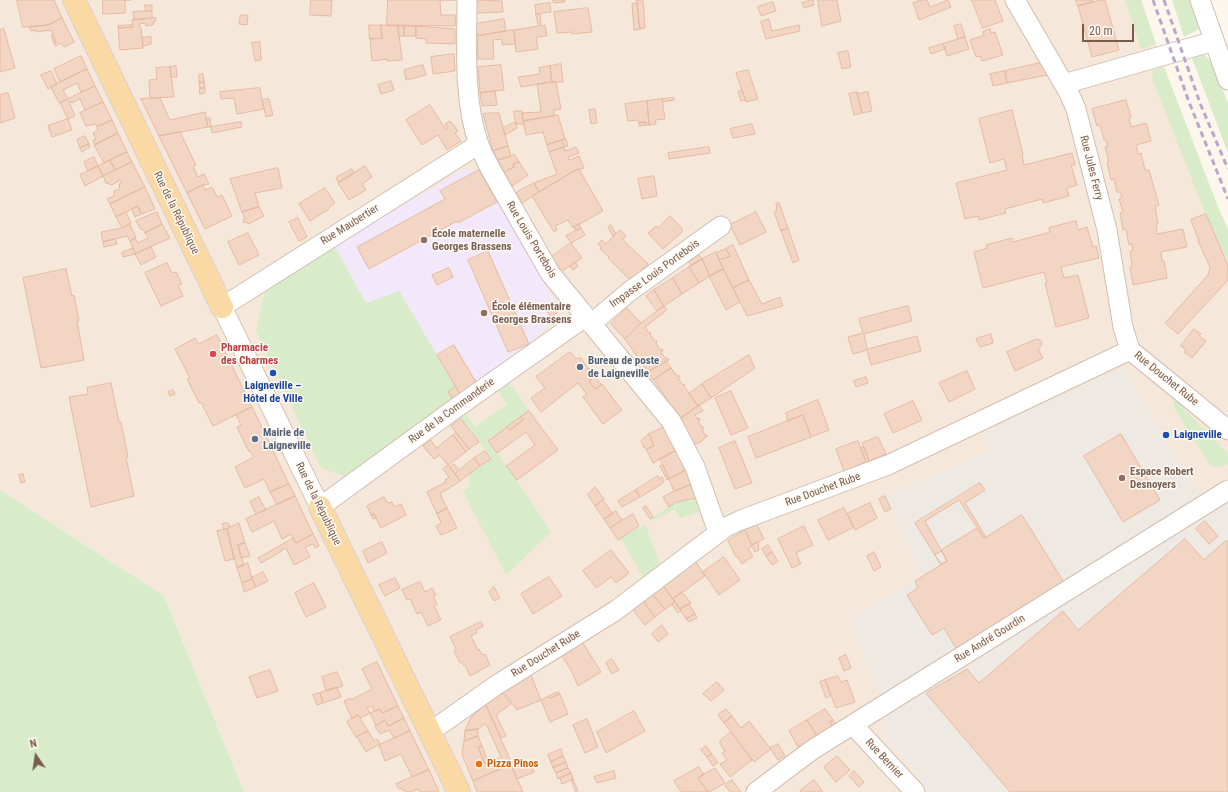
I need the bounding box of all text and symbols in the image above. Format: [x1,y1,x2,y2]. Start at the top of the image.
scale bar [1084,16,1136,42]
text: 20 m [1089,24,1113,38]
street label: Rue Jules Ferry [1077,134,1105,202]
street label: Rue de la République [150,169,202,257]
street label: Rue Louis Portebois [503,199,559,281]
street label: Rue Maubertier [318,202,382,248]
place label: École maternelle Georges Brassens [432,227,512,253]
marker: École maternelle Georges Brassens [419,235,429,245]
street label: Impasse Louis Portebois [608,237,702,311]
place label: École élémentaire Georges Brassens [492,300,572,326]
marker: École élémentaire Georges Brassens [479,308,489,318]
place label: Pharmacie des Charmes [221,341,278,367]
marker: Pharmacie des Charmes [208,349,218,359]
street label: Rue Douchet Rube [1131,349,1201,409]
place label: Bureau de poste de Laigneville [588,354,659,380]
marker: Bureau de poste de Laigneville [575,362,585,372]
marker: Laigneville – Hôtel de Ville [268,368,278,378]
street label: Rue de la Commanderie [407,375,497,447]
place label: Laigneville – Hôtel de Ville [243,379,303,405]
place label: Mairie de Laigneville [263,426,311,452]
place label: Laigneville [1174,428,1222,442]
marker: Laigneville [1161,430,1171,440]
marker: Mairie de Laigneville [250,434,260,444]
street label: Rue de la République [292,460,344,548]
place label: Espace Robert Desnoyers [1130,465,1193,491]
street label: Rue Douchet Rube [784,470,862,510]
marker: Espace Robert Desnoyers [1117,473,1127,483]
street label: Rue André Gourdin [952,612,1028,666]
street label: Rue Douchet Rube [509,627,583,681]
north arrow [16,736,56,776]
street label: Rue Bernier [862,736,906,782]
text: N [28,737,38,751]
place label: Pizza Pinos [487,757,539,771]
marker: Pizza Pinos [474,759,484,769]

